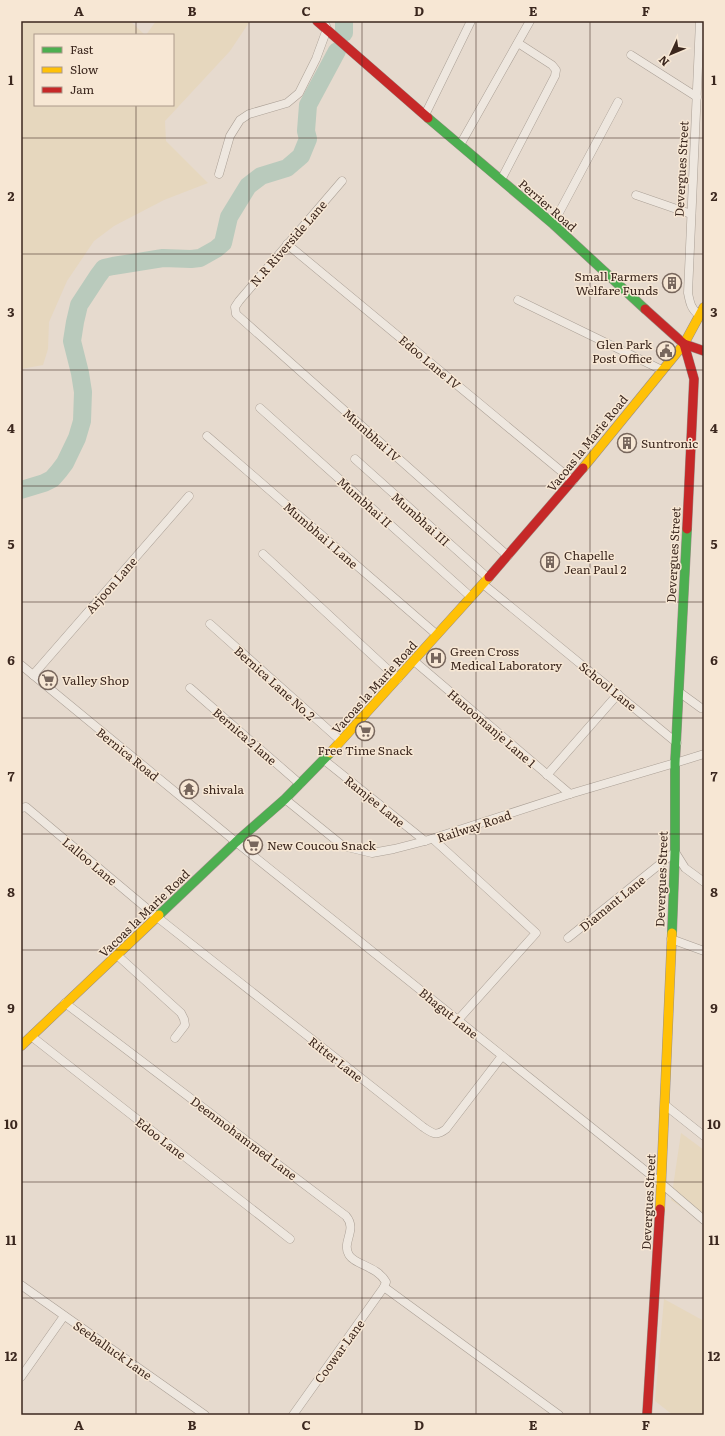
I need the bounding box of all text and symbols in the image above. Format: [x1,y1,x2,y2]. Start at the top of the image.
text: A [74,1,84,20]
text: B [188,1,197,20]
text: C [301,1,311,20]
text: D [414,1,424,20]
text: E [529,1,538,20]
text: F [642,1,650,20]
legend [34,34,174,106]
north arrow [651,34,691,74]
text: Fast [70,40,94,58]
text: N [654,53,672,71]
text: Slow [70,60,99,78]
text: 1 [8,70,14,89]
text: 1 [711,70,717,89]
text: Jam [70,80,95,98]
street label: Devergues Street [669,120,693,218]
street label: Perrier Road [515,175,582,236]
text: 2 [8,186,15,205]
text: 2 [711,186,718,205]
street label: N.R Riverside Lane [245,196,331,290]
place label: Small Farmers Welfare Funds [575,267,659,299]
building icon: Small Farmers Welfare Funds [661,272,683,294]
text: 3 [7,302,15,321]
text: 3 [710,302,718,321]
street label: Edoo Lane IV [395,331,465,393]
place label: Glen Park Post Office [592,335,653,367]
public building icon: Glen Park Post Office [655,340,677,362]
street label: Vacoas la Marie Road [542,390,632,495]
street label: Mumbhai IV [339,404,405,466]
text: 4 [7,418,15,437]
text: 4 [710,418,718,437]
building icon: Suntronic [616,432,638,454]
place label: Suntronic [641,434,698,452]
street label: Mumbhai II [334,473,396,532]
street label: Mumbhai III [388,488,454,550]
street label: Mumbhai I Lane [280,497,362,573]
street label: Devergues Street [661,506,685,604]
text: 5 [7,534,15,553]
text: 5 [710,534,718,553]
place label: Chapelle Jean Paul 2 [564,546,627,578]
building icon: Chapelle Jean Paul 2 [539,551,561,573]
street label: Arjoon Lane [81,553,141,617]
street label: Vacoas la Marie Road [327,636,421,738]
street label: Bernica Lane No.2 [231,642,319,724]
place label: Green Cross Medical Laboratory [450,642,562,674]
hospital icon: Green Cross Medical Laboratory [425,647,447,669]
text: 6 [7,650,15,669]
text: 6 [710,650,718,669]
street label: School Lane [575,657,641,715]
supermarket icon: Valley Shop [37,669,59,691]
place label: Valley Shop [62,671,129,689]
street label: Hanoomanje Lane 1 [444,685,540,772]
street label: Bernica 2 lane [209,703,281,769]
supermarket icon: Free Time Snack [354,720,376,742]
street label: Bernica Road [93,723,164,785]
place label: Free Time Snack [317,741,413,759]
text: 7 [7,766,15,785]
text: 7 [710,766,718,785]
street label: Ramjee Lane [341,771,409,831]
temple icon: shivala [178,778,200,800]
place label: shivala [203,780,244,798]
street label: Railway Road [434,805,514,846]
street label: Devergues Street [650,830,672,927]
street label: Lalloo Lane [59,833,121,889]
supermarket icon: New Coucou Snack [242,834,264,856]
place label: New Coucou Snack [267,836,377,854]
street label: Vacoas la Marie Road [95,864,194,961]
street label: Diamant Lane [575,871,649,935]
text: 8 [7,882,15,901]
text: 8 [710,882,718,901]
street label: Bhagut Lane [415,983,483,1043]
text: 9 [7,998,15,1017]
text: 9 [710,998,718,1017]
street label: Ritter Lane [305,1032,367,1086]
street label: Deenmohammed Lane [187,1092,301,1184]
street label: Edoo Lane [132,1113,190,1163]
text: 10 [4,1114,18,1133]
text: 10 [707,1114,721,1133]
street label: Devergues Street [636,1153,660,1251]
text: 11 [6,1230,17,1249]
text: 11 [709,1230,720,1249]
street label: Coowar Lane [310,1315,368,1387]
street label: Seeballuck Lane [70,1316,156,1384]
text: 12 [5,1346,17,1365]
text: 12 [708,1346,720,1365]
text: A [74,1415,84,1434]
text: B [188,1415,197,1434]
text: C [301,1415,311,1434]
text: D [414,1415,424,1434]
text: E [529,1415,538,1434]
text: F [642,1415,650,1434]

